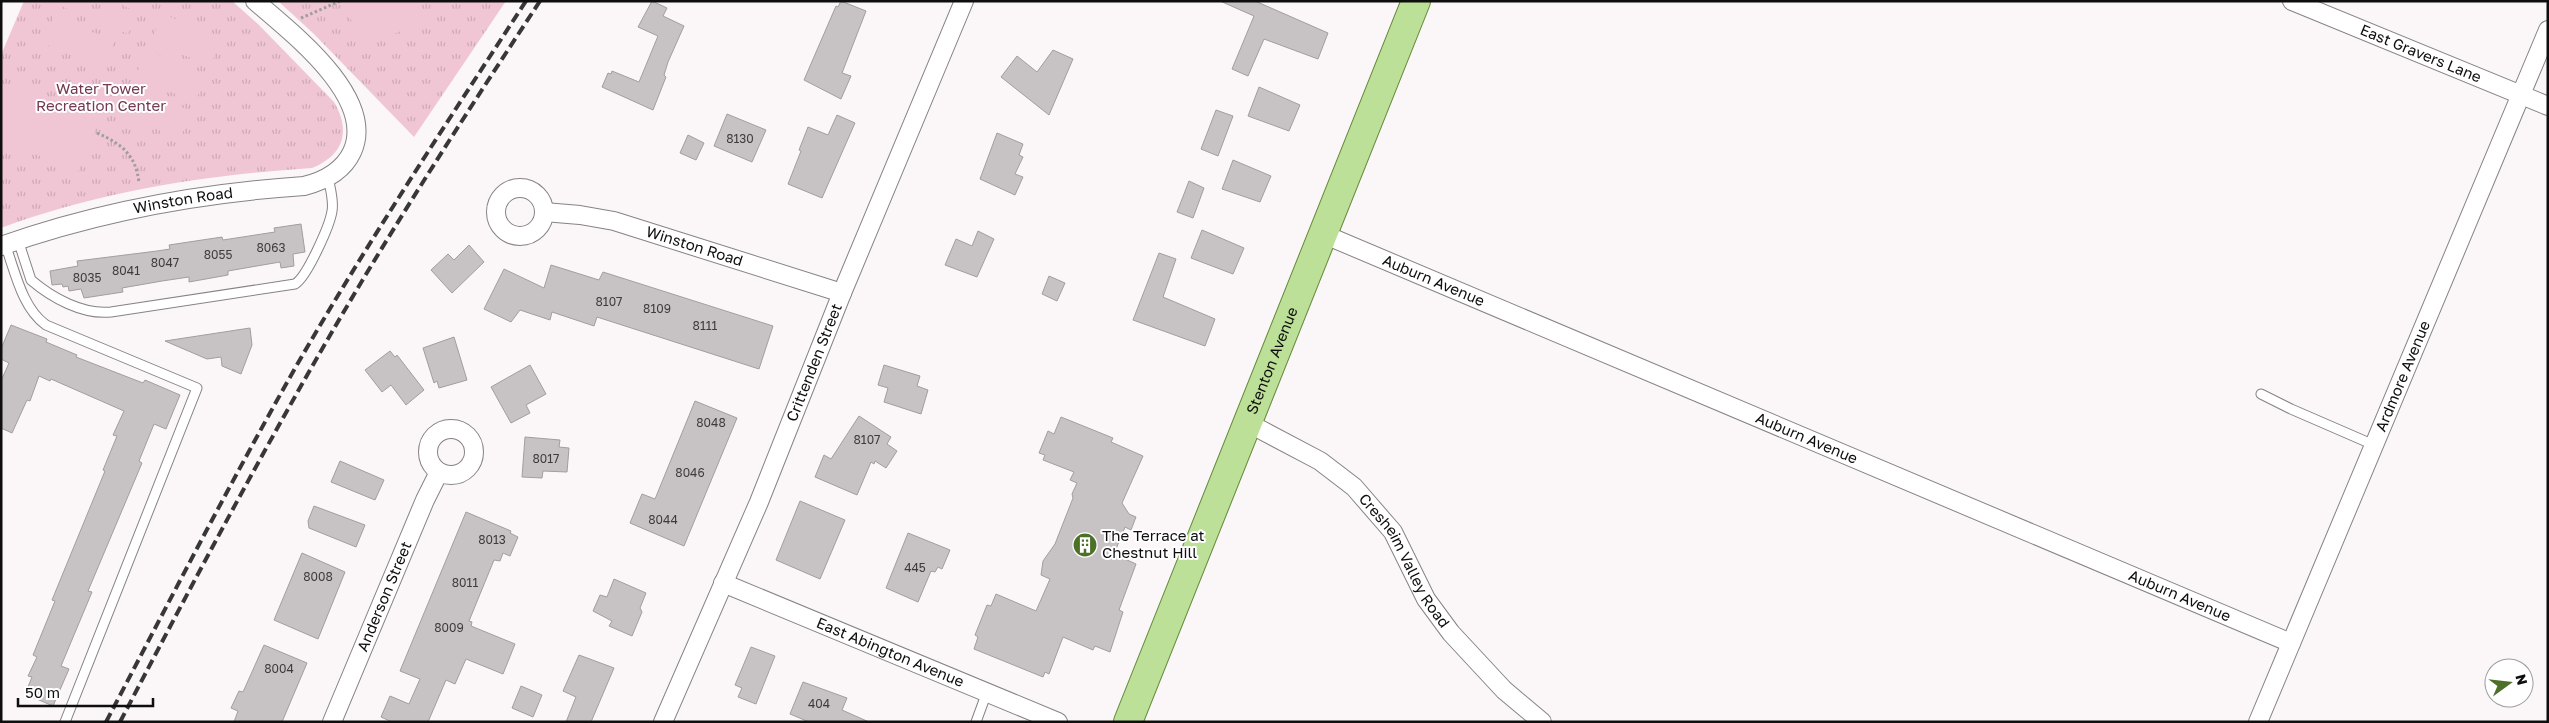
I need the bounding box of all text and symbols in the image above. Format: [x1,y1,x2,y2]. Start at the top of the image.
street label: East Gravers Lane [2358,20,2484,86]
park label: Water Tower Recreation Center [36,79,166,114]
house number: 8130 [726,131,754,146]
street label: Winston Road [132,183,234,217]
street label: Winston Road [644,222,745,269]
house number: 8063 [256,240,286,255]
house number: 8055 [204,247,232,262]
street label: Auburn Avenue [1380,250,1488,309]
house number: 8047 [151,255,179,270]
house number: 8041 [112,263,140,278]
house number: 8035 [73,270,101,285]
house number: 8107 [596,294,622,309]
house number: 8109 [643,301,671,316]
street label: Crittenden Street [782,301,845,424]
street label: Stenton Avenue [1242,304,1301,417]
street label: Ardmore Avenue [2371,317,2433,434]
house number: 8111 [693,318,718,333]
street label: Auburn Avenue [1753,408,1861,467]
house number: 8048 [696,415,726,430]
house number: 8107 [854,432,880,447]
house number: 8017 [533,451,559,466]
house number: 8046 [675,465,705,480]
street label: Cresheim Valley Road [1356,489,1454,631]
house number: 8044 [648,512,678,527]
place label: The Terrace at Chestnut Hill [1102,526,1205,561]
house number: 8013 [478,532,506,547]
building icon: The Terrace at Chestnut Hill [1072,532,1098,558]
street label: Anderson Street [353,539,415,654]
house number: 445 [904,560,926,575]
street label: Auburn Avenue [2126,566,2234,625]
house number: 8008 [303,569,333,584]
house number: 8011 [452,575,478,590]
street label: East Abington Avenue [814,613,967,690]
house number: 8009 [434,620,464,635]
north arrow [2484,658,2534,708]
house number: 8004 [264,661,294,676]
text: N [2512,672,2532,687]
scale bar [18,676,152,708]
text: 50 m [25,683,60,701]
house number: 404 [808,696,830,711]

